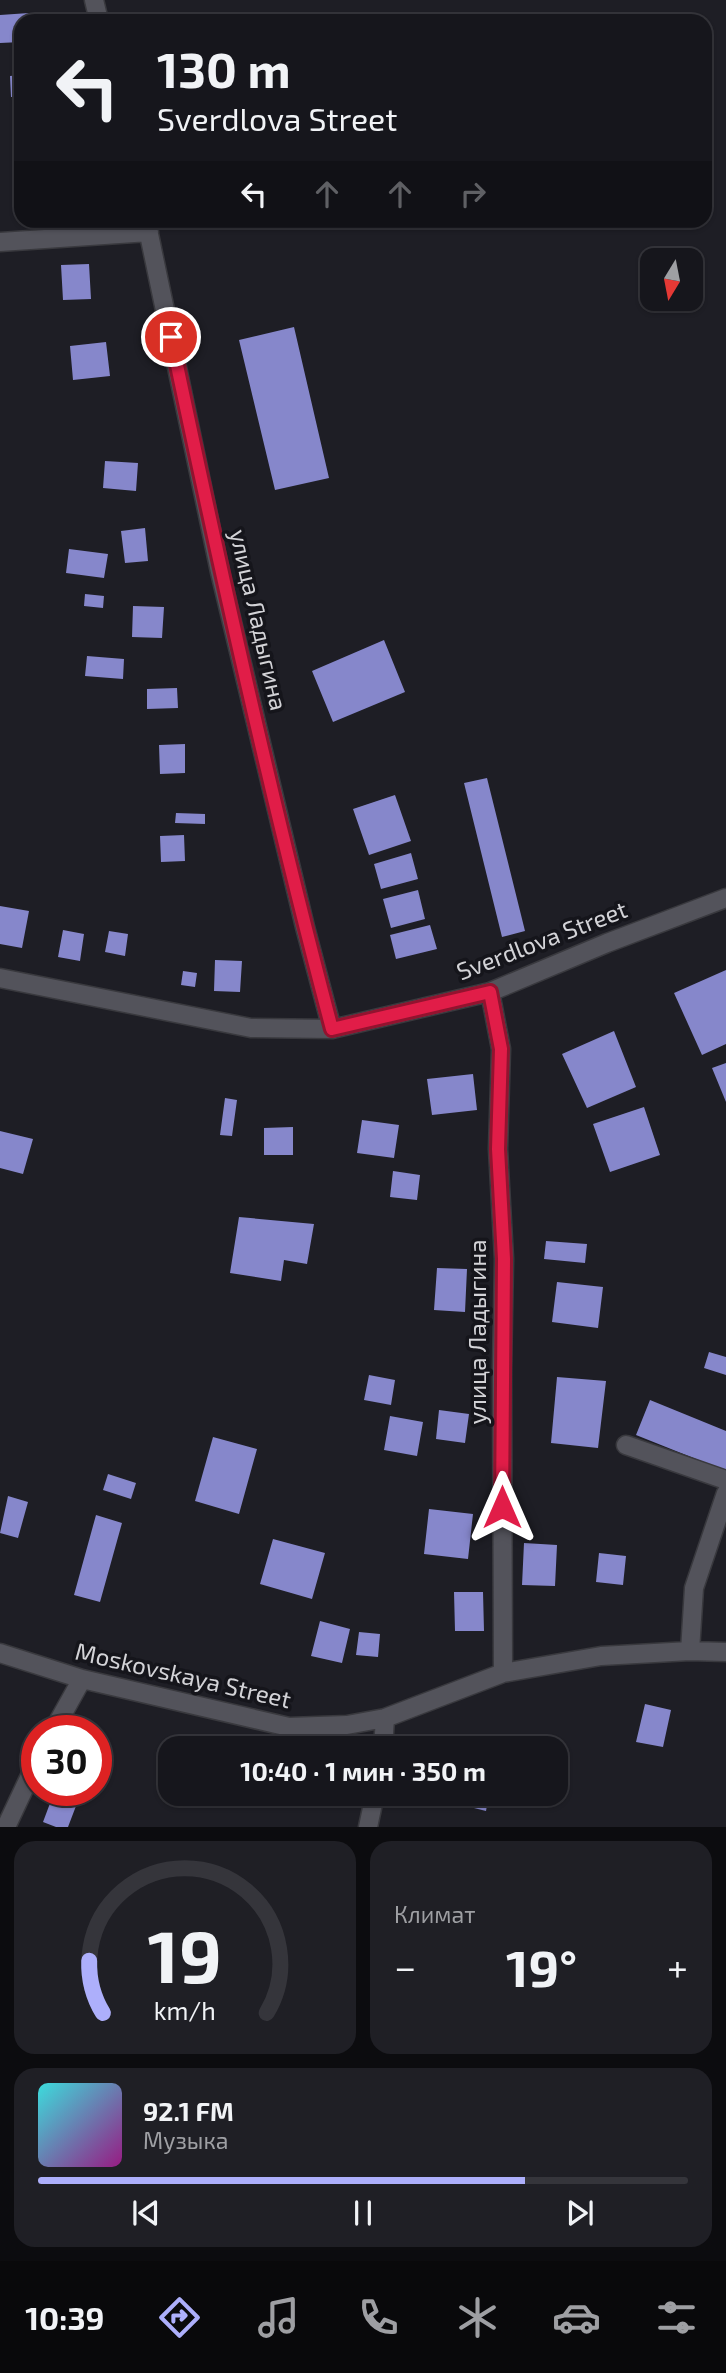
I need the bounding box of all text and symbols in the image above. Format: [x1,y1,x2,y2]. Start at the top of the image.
text: 130 m [157,39,291,98]
icon: left [42,42,133,133]
text: Sverdlova Street [157,99,397,137]
icon: left [235,175,273,213]
icon: ahead [308,175,346,213]
icon: ahead [381,175,419,213]
icon: right [454,175,492,213]
north arrow [640,248,704,312]
map controls [640,248,703,311]
pin [141,307,201,367]
icon: arrive [152,318,190,356]
street label: улица Ладыгина [224,526,294,713]
street label: Sverdlova Street [452,894,631,985]
street label: улица Ладыгина [462,1239,492,1425]
position arrow [465,1470,539,1544]
street label: Moskovskaya Street [73,1636,294,1713]
speed limit sign: 30 [21,1715,112,1806]
text: 10:40 · 1 мин · 350 m [240,1755,486,1786]
text: Климат [394,1900,475,1928]
text: 19 [148,1911,222,1999]
text: 19° [506,1935,577,1997]
text: − [394,1943,416,1989]
text: + [667,1943,688,1989]
text: km/h [154,1995,216,2025]
text: 92.1 FM [143,2095,234,2126]
text: Музыка [143,2126,228,2154]
icon: previous [127,2194,165,2232]
icon: pause [344,2194,382,2232]
icon: next [561,2194,599,2232]
icon: directions [155,2293,204,2342]
icon: music [254,2293,303,2342]
icon: phone [354,2293,403,2342]
icon: climate [453,2293,502,2342]
icon: car [552,2293,601,2342]
icon: filters [652,2293,701,2342]
text: 10:39 [25,2298,104,2336]

